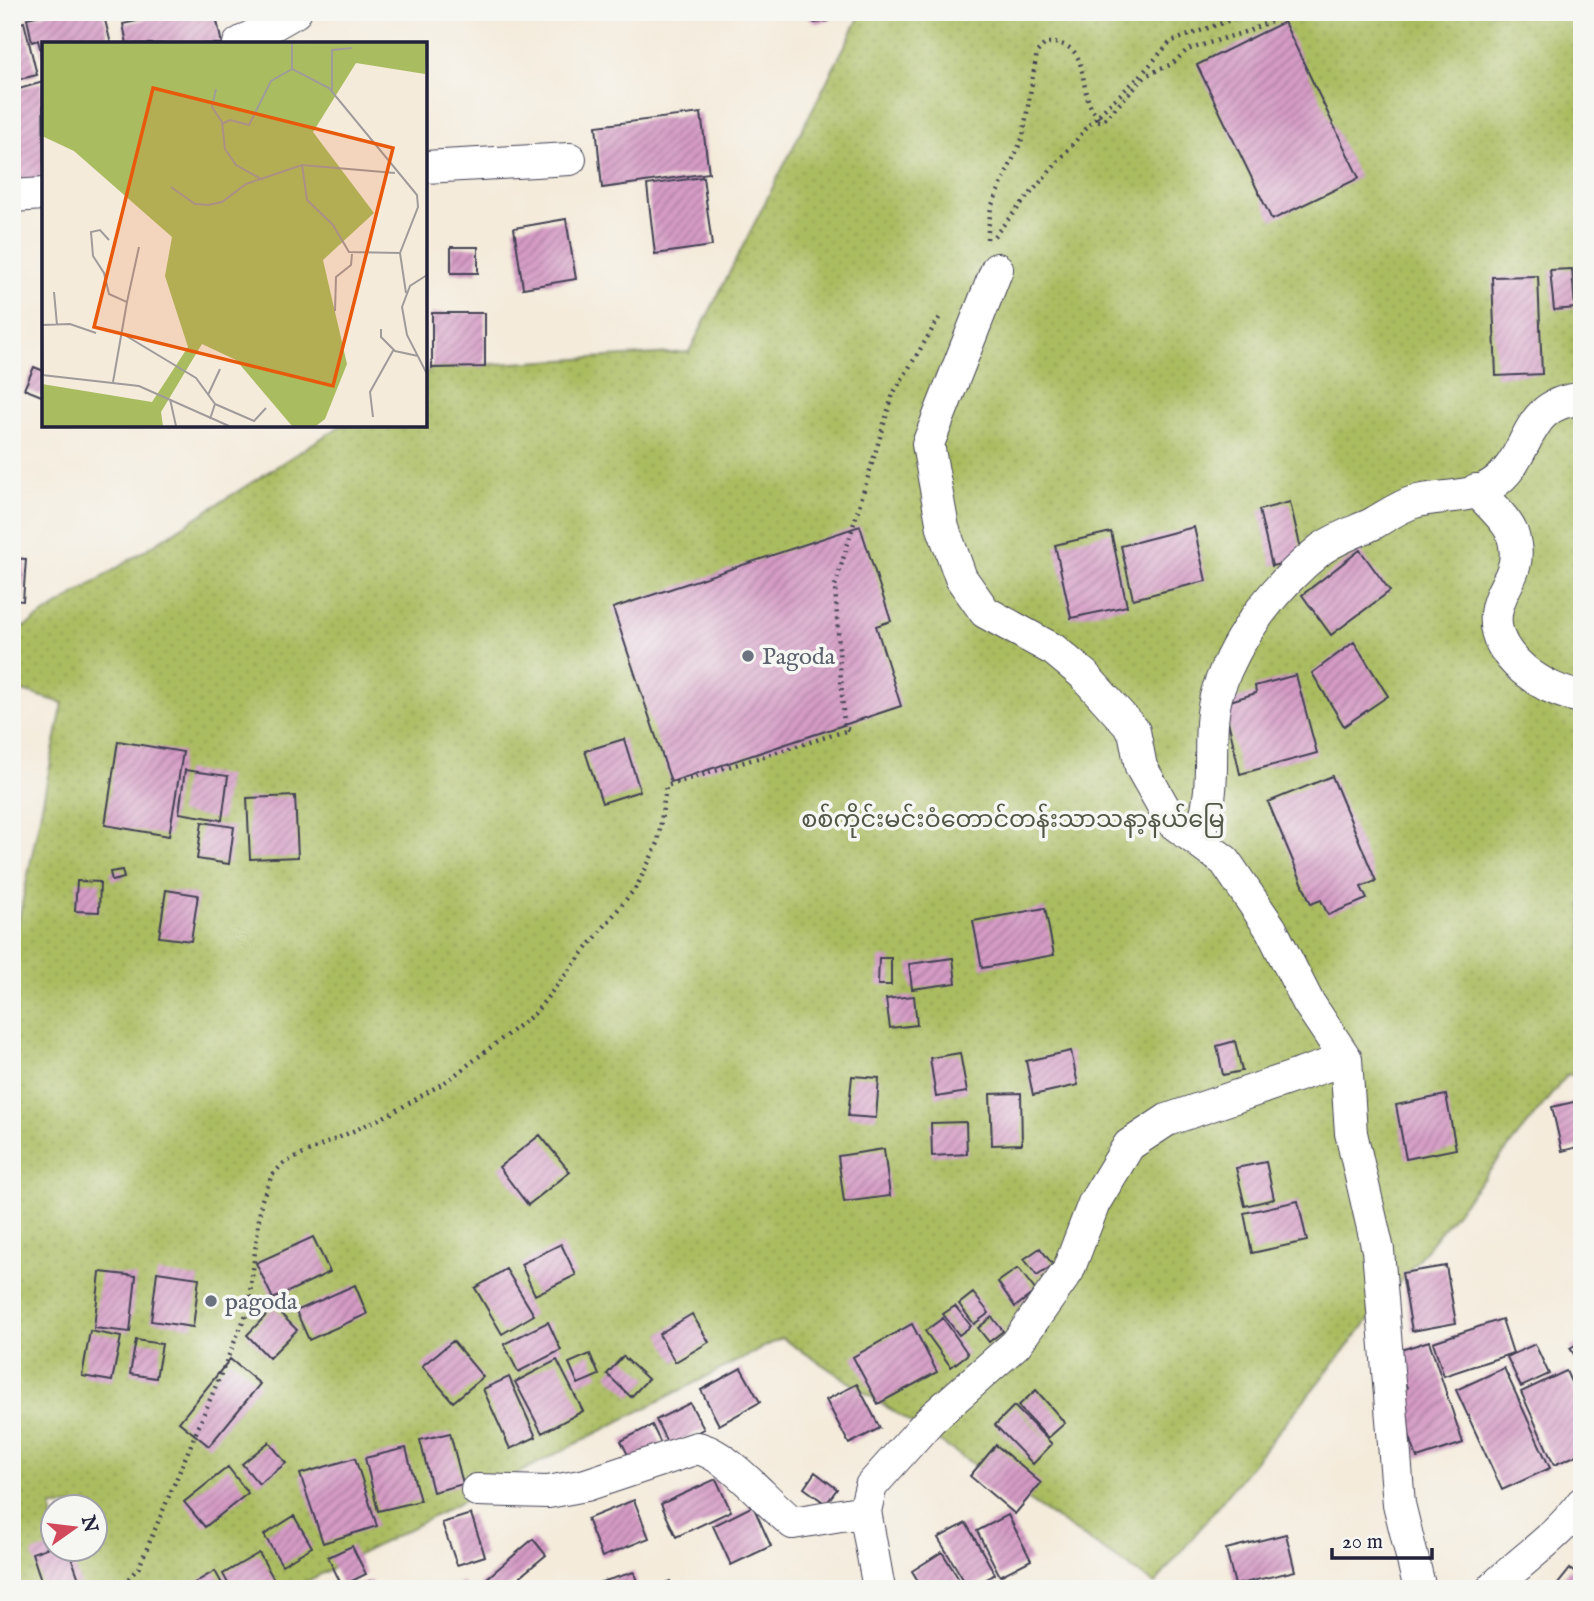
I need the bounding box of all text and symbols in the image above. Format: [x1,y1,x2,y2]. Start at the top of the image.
inset map [42,42,427,427]
place label: Pagoda [762,642,836,673]
marker: Pagoda [740,648,756,664]
park label: စစ်ကိုင်းမင်းဝံတောင်တန်းသာသနာ့နယ်မြေ [801,803,1225,838]
place label: pagoda [225,1287,298,1318]
marker: pagoda [203,1293,219,1309]
north arrow [38,1492,108,1562]
text: N [75,1513,102,1536]
scale bar [1332,1517,1431,1561]
text: 20 m [1342,1529,1383,1556]

